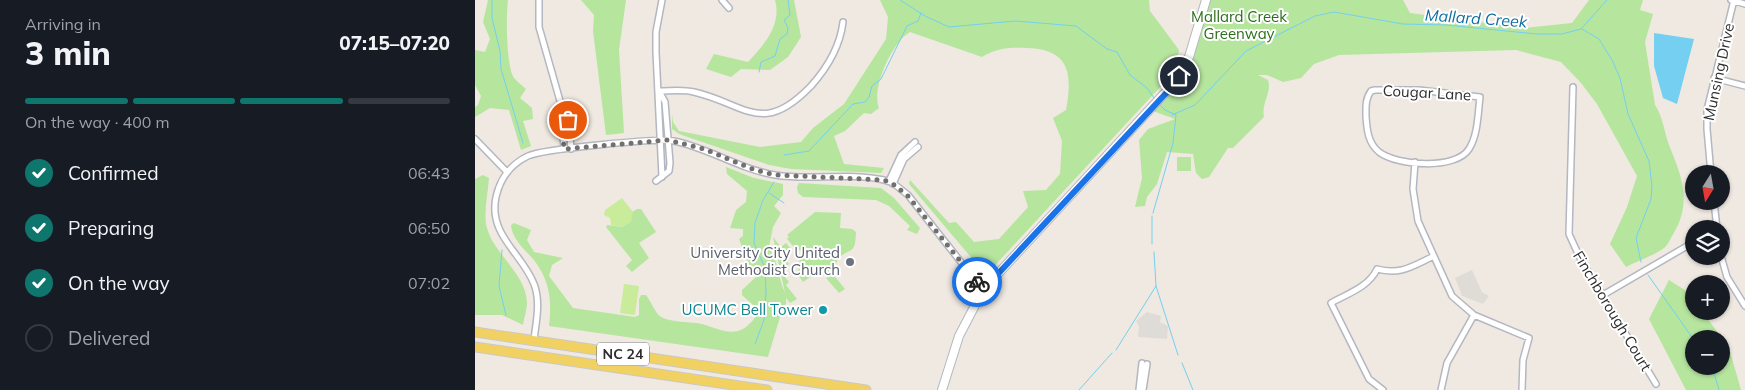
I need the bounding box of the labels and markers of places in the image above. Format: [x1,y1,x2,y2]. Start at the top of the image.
pin [1158,55,1200,97]
pin [547,99,589,141]
place label: University City United Methodist Church [690,243,840,279]
marker: University City United Methodist Church [844,256,856,268]
place label: UCUMC Bell Tower [681,300,814,319]
marker: UCUMC Bell Tower [817,304,829,316]

